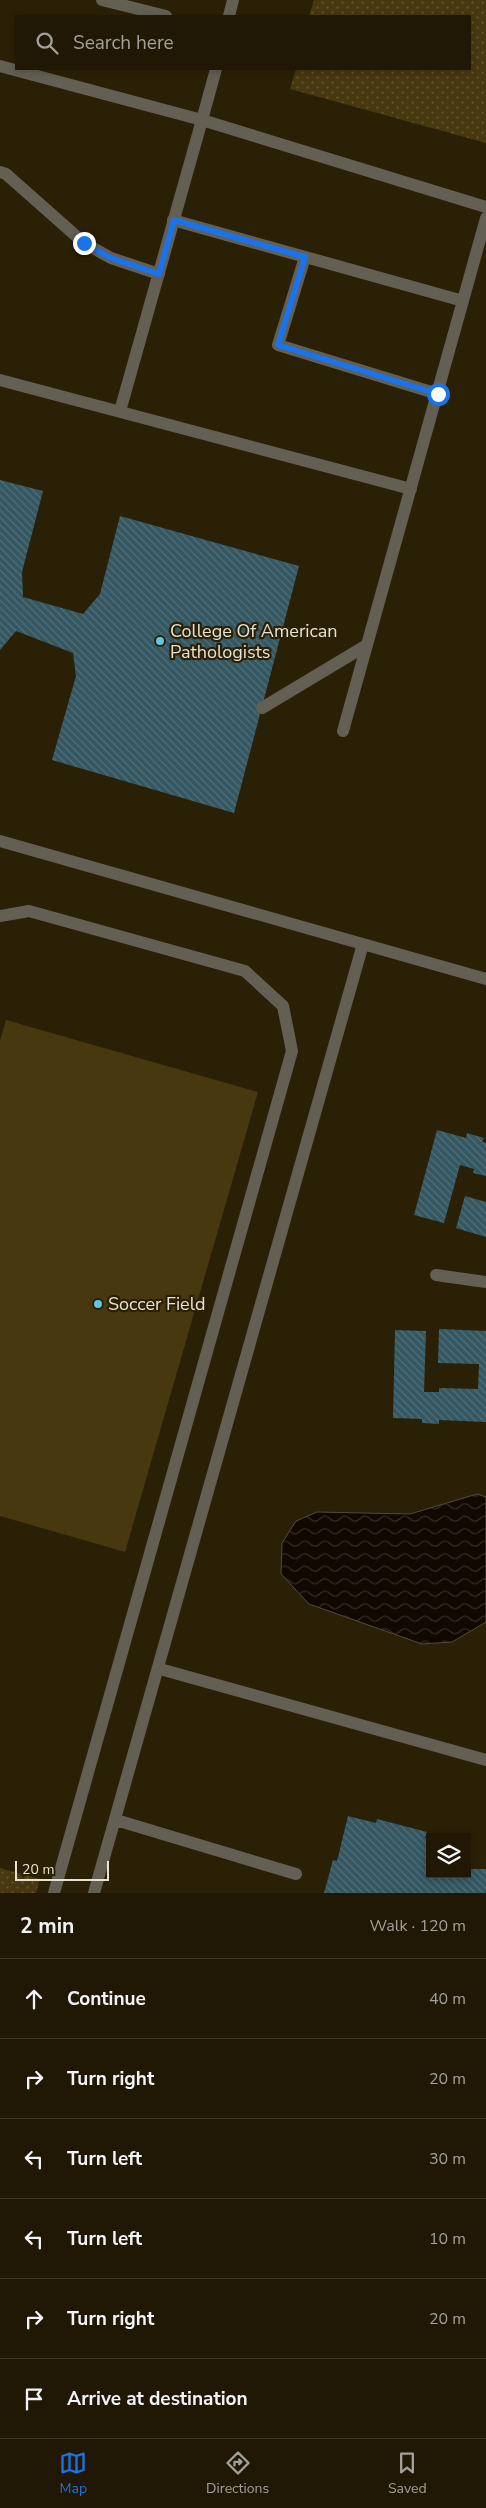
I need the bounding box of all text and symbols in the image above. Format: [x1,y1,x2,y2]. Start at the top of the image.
search box [15,15,471,70]
icon: search [33,29,61,57]
text: Search here [73,30,174,56]
route end [73,232,96,255]
route start [427,383,450,406]
place label: College Of American Pathologists [170,619,338,664]
marker: College Of American Pathologists [154,635,166,647]
place label: Soccer Field [108,1292,205,1316]
marker: Soccer Field [92,1298,104,1310]
map controls [426,1833,471,1878]
button: layers [426,1833,471,1878]
scale bar [15,1858,109,1881]
text: 20 m [22,1860,54,1879]
text: 2 min [20,1912,74,1940]
text: Walk · 120 m [370,1915,466,1937]
icon: ahead [20,1985,48,2013]
text: Continue [67,1986,146,2012]
text: 40 m [429,1988,466,2010]
icon: right [20,2065,48,2093]
text: Turn right [67,2066,154,2092]
text: 20 m [429,2068,466,2090]
icon: left [20,2145,48,2173]
text: Turn left [67,2146,142,2172]
text: 30 m [429,2148,466,2170]
icon: left [20,2225,48,2253]
text: Turn left [67,2226,142,2252]
text: 10 m [429,2228,466,2250]
icon: right [20,2305,48,2333]
text: Turn right [67,2306,154,2332]
text: 20 m [429,2308,466,2330]
icon: arrive [20,2385,48,2413]
text: Arrive at destination [67,2386,248,2412]
tab: Map [59,2449,87,2498]
tab: Directions [206,2449,269,2498]
tab: Saved [388,2449,427,2498]

